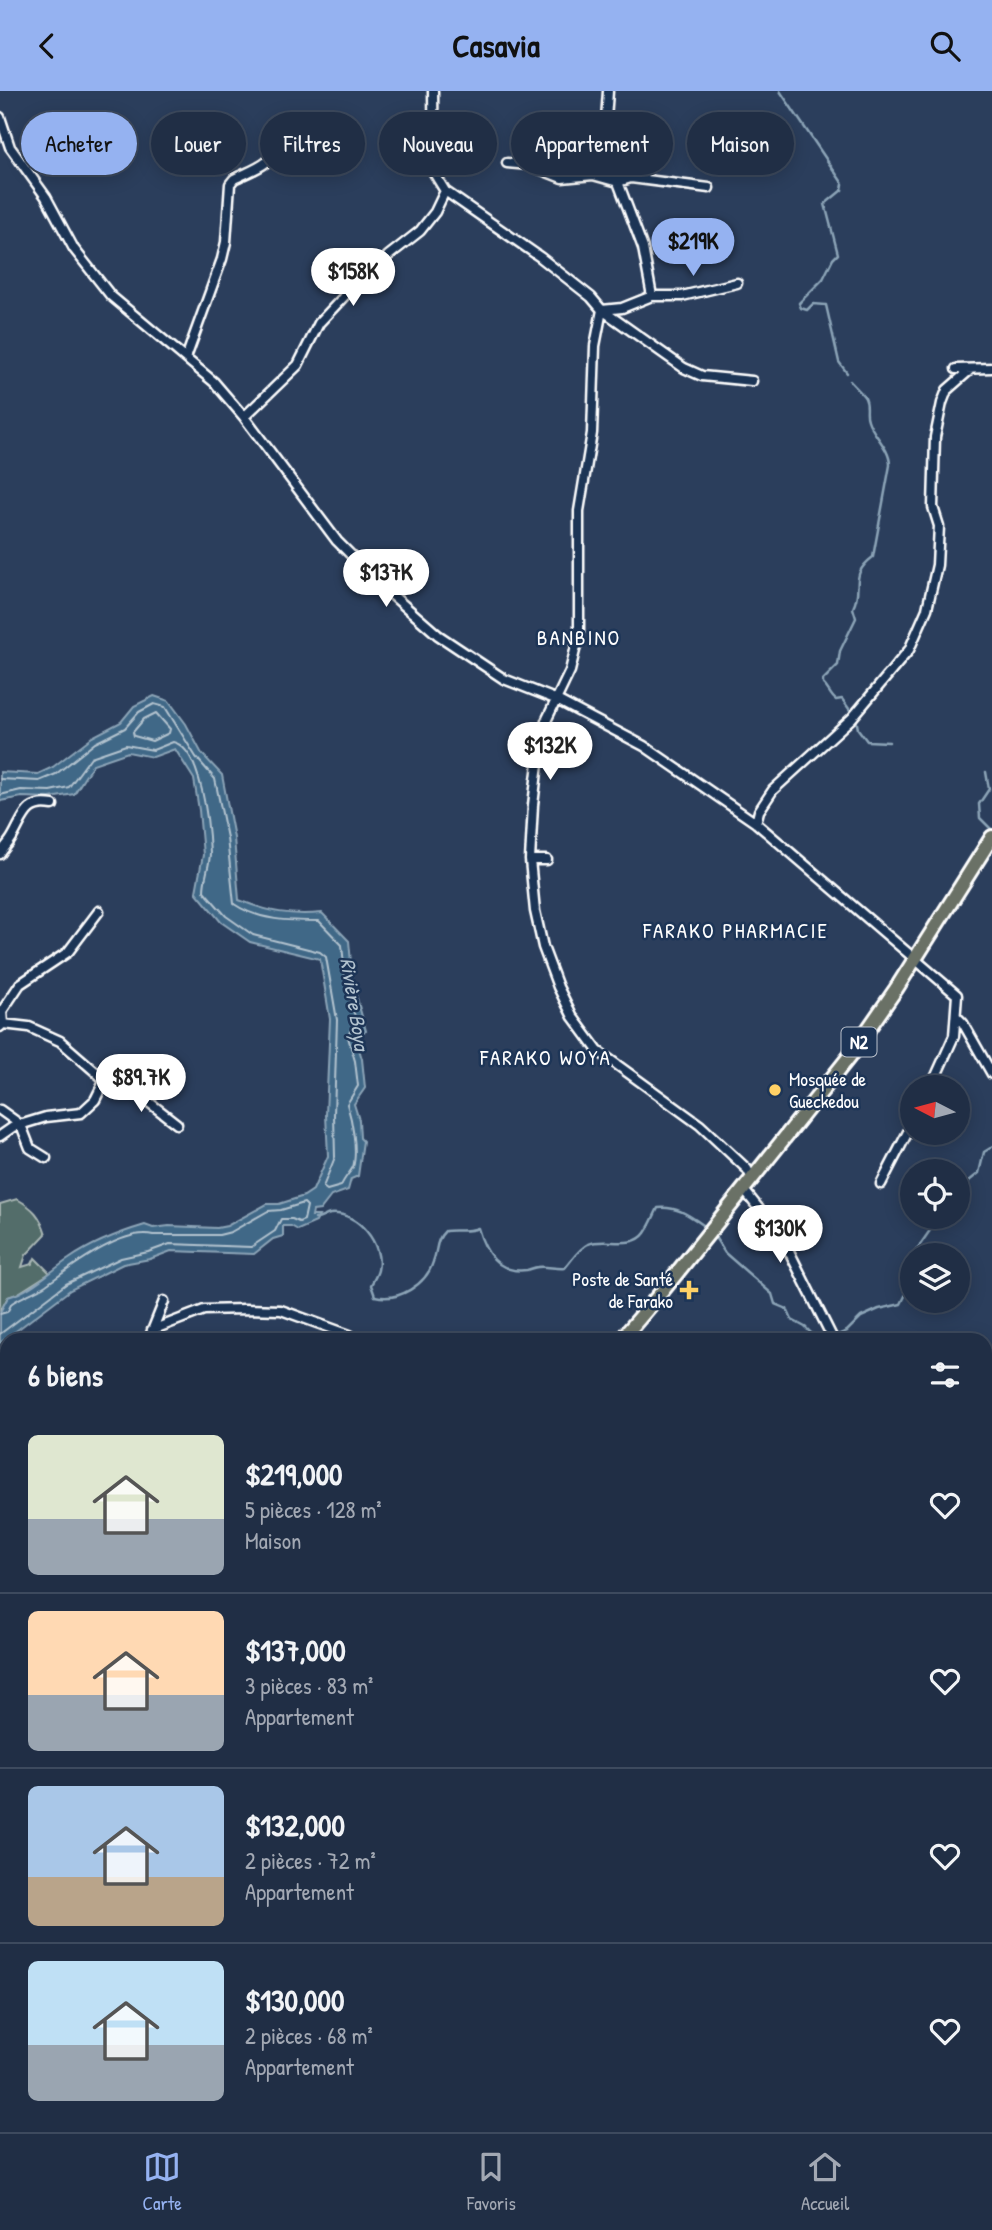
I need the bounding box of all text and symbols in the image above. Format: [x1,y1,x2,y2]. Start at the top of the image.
text: Casavia [452,24,540,67]
icon: back [28,27,66,65]
icon: search [926,27,964,65]
chip: Acheter [21,112,137,175]
chip: Louer [151,112,246,175]
chip: Filtres [260,112,365,175]
chip: Nouveau [379,112,497,175]
chip: Appartement [511,112,673,175]
chip: Maison [687,112,794,175]
pin: $219K [644,219,742,278]
text: $219K [667,225,719,256]
pin: $158K [304,249,402,308]
text: $158K [327,255,379,286]
pin: $137K [337,549,435,609]
text: $137K [359,556,413,587]
district label: BANBINO [537,623,621,652]
pin: $132K [501,723,599,782]
text: $132K [523,729,577,760]
district label: FARAKO PHARMACIE [642,916,829,945]
water label: Rivière Boya [333,956,377,1055]
road number: N2 [842,1027,876,1057]
district label: FARAKO WOYA [479,1043,612,1072]
pin: $89.7K [84,1055,198,1114]
text: $89.7K [112,1061,170,1092]
place label: Mosquée de Gueckedou [789,1066,867,1114]
north arrow [900,1075,970,1145]
map controls [900,1075,970,1313]
marker: Mosquée de Gueckedou [767,1082,783,1098]
button: locate [900,1159,970,1229]
pin: $130K [731,1205,829,1265]
text: $130K [754,1212,806,1243]
button: layers [900,1243,970,1313]
place label: Poste de Santé de Farako [572,1266,673,1314]
marker: Poste de Santé de Farako [679,1280,699,1300]
text: 6 biens [28,1355,103,1395]
icon: filters [926,1356,964,1394]
text: $219,000 [245,1454,343,1494]
icon: home [84,1463,168,1547]
icon: heart [926,1486,964,1524]
text: 5 pièces · 128 m² [245,1494,382,1525]
text: Maison [245,1525,301,1556]
text: $137,000 [245,1630,346,1670]
icon: home [84,1639,168,1723]
icon: heart [926,1662,964,1700]
text: 3 pièces · 83 m² [245,1670,373,1701]
text: Appartement [245,1701,354,1732]
text: $132,000 [245,1805,345,1845]
icon: home [84,1814,168,1898]
icon: heart [926,1837,964,1875]
text: 2 pièces · 72 m² [245,1845,376,1876]
text: Appartement [245,1876,354,1907]
text: $130,000 [245,1980,344,2020]
icon: home [84,1989,168,2073]
icon: heart [926,2012,964,2050]
text: 2 pièces · 68 m² [245,2020,373,2051]
text: Appartement [245,2051,354,2082]
tab: Carte [143,2148,182,2216]
tab: Favoris [467,2148,516,2216]
tab: Accueil [801,2148,849,2216]

